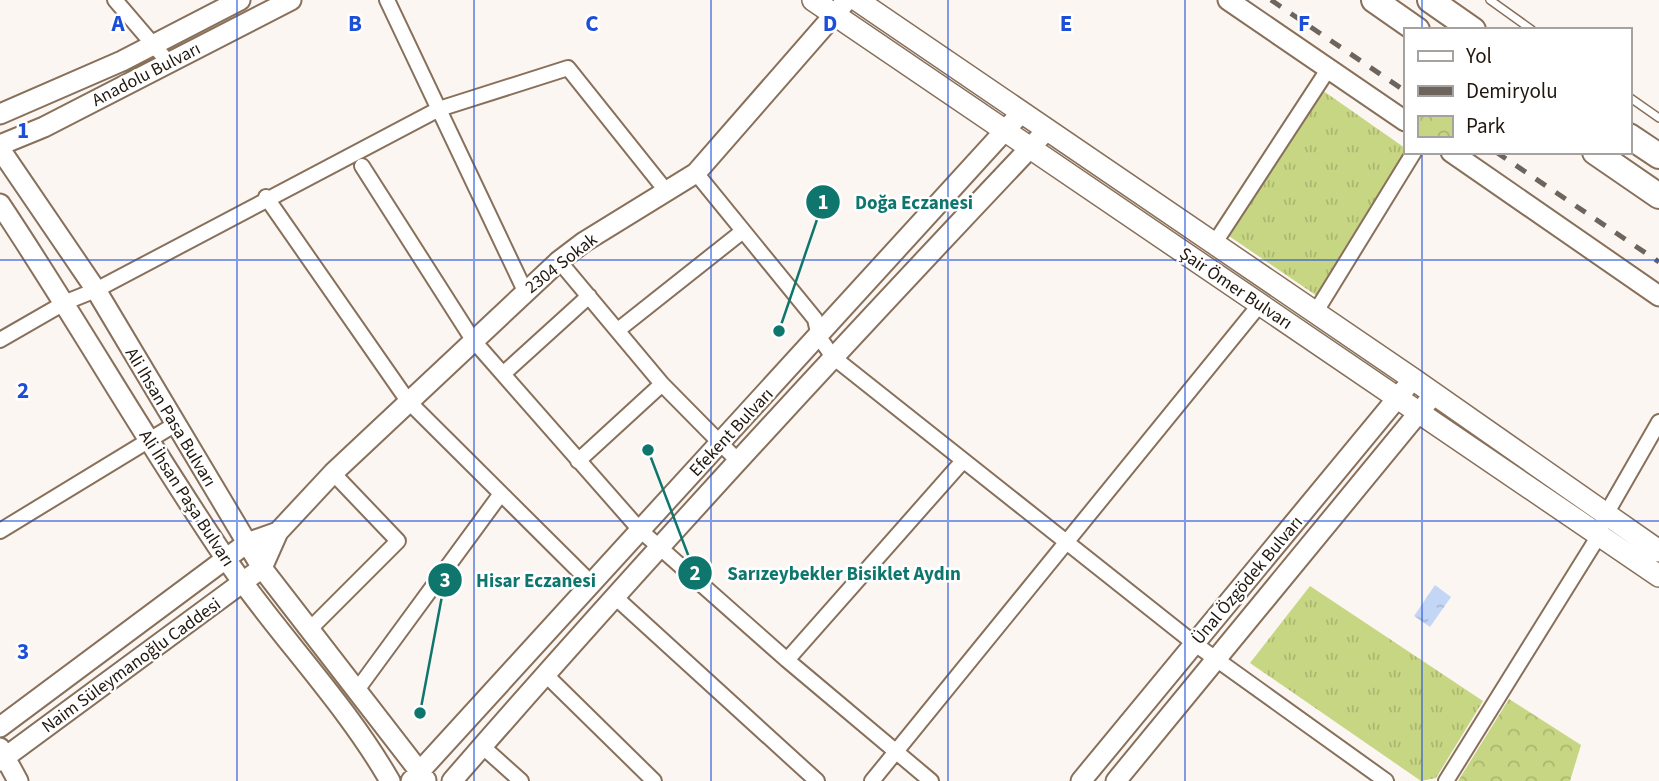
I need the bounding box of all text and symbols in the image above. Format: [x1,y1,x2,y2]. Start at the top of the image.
text: A [110,7,125,40]
text: B [348,7,362,40]
text: C [585,7,599,40]
text: D [823,7,837,40]
text: E [1060,7,1072,40]
text: F [1298,7,1310,40]
legend [1404,28,1631,154]
street label: Anadolu Bulvarı [87,36,205,113]
text: Yol [1465,41,1492,71]
text: Demiryolu [1466,76,1558,106]
text: Park [1466,111,1506,141]
text: 1 [17,114,29,147]
callout: Doğa Eczanesi [806,182,987,222]
text: 1 [817,187,829,217]
text: Doğa Eczanesi [855,190,973,217]
street label: 2304 Sokak [520,227,603,300]
street label: Şair Ömer Bulvarı [1174,241,1297,336]
street label: Ali Ihsan Pasa Bulvarı [119,343,222,492]
text: 2 [17,374,29,407]
street label: Efekent Bulvarı [684,382,779,482]
street label: Ali İhsan Paşa Bulvarı [133,425,240,572]
street label: Ünal Özgödek Bulvarı [1186,511,1309,650]
callout: Sarızeybekler Bisiklet Aydın [678,553,974,593]
text: 2 [689,558,701,588]
callout: Hisar Eczanesi [427,560,610,600]
text: Sarızeybekler Bisiklet Aydın [727,561,961,588]
text: 3 [439,565,451,595]
text: Hisar Eczanesi [476,568,596,595]
street label: Naim Süleymanoğlu Caddesi [37,592,226,739]
text: 3 [17,635,29,668]

